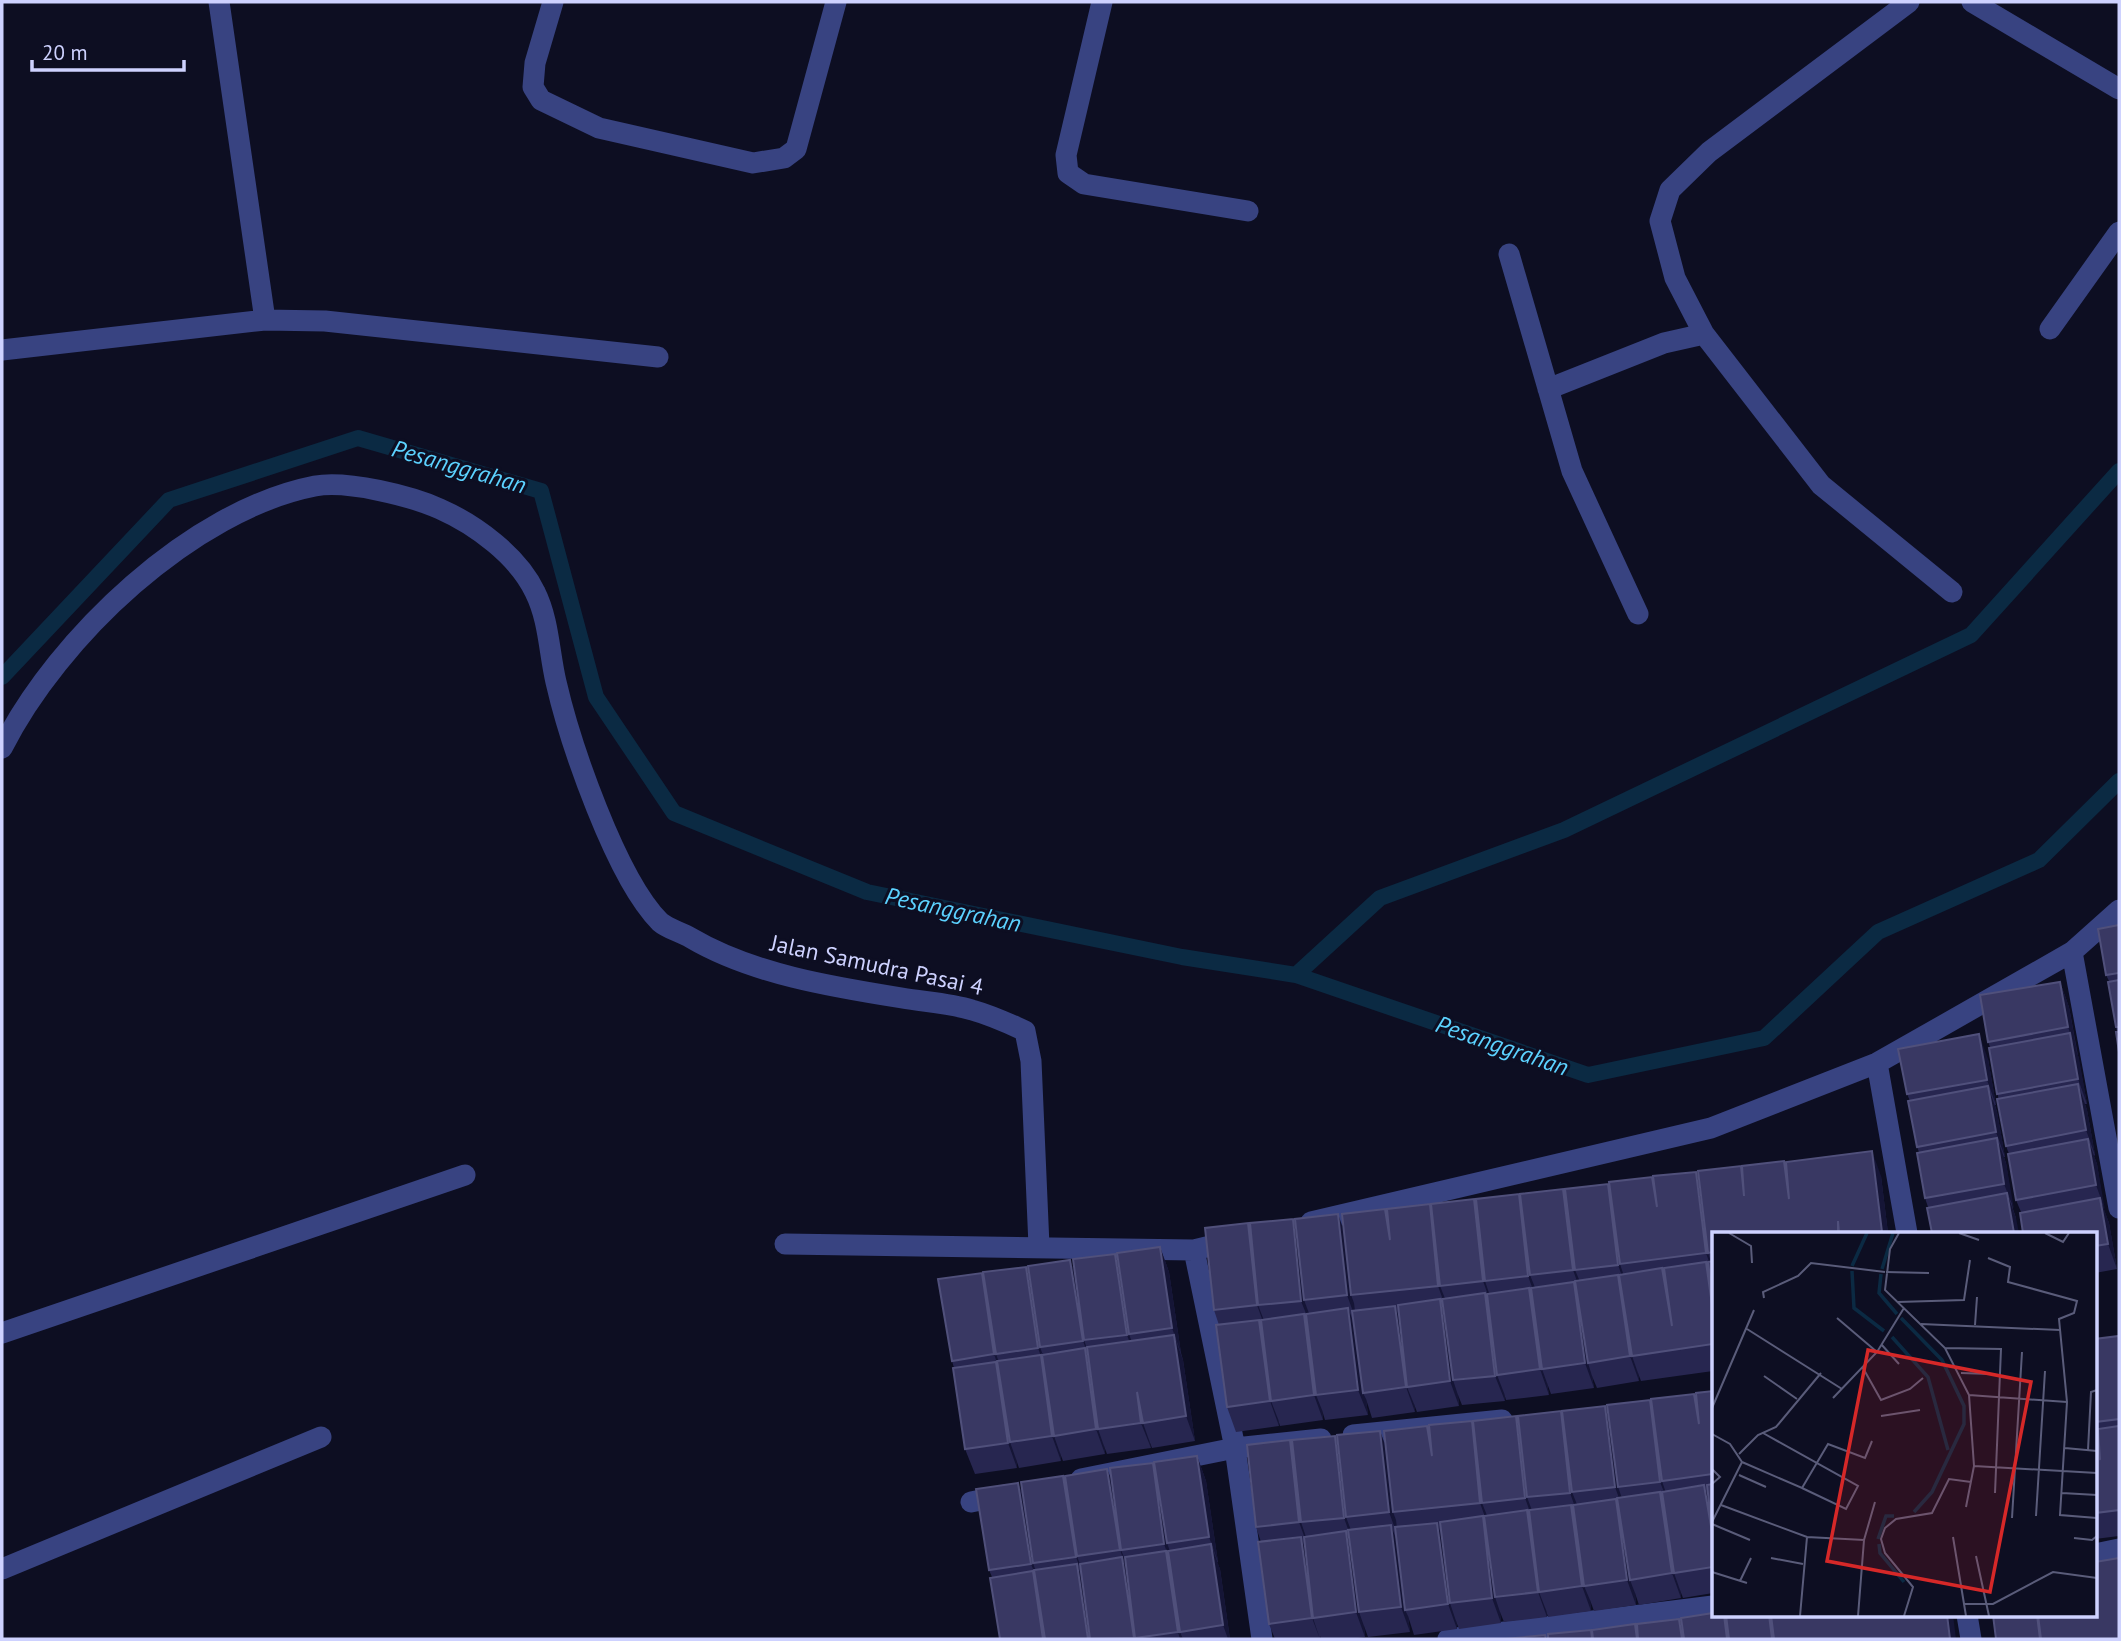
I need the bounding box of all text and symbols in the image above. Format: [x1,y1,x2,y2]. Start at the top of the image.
scale bar [32,28,184,72]
text: 20 m [42,39,88,66]
water label: Pesanggrahan [388,433,530,500]
water label: Pesanggrahan [882,880,1024,939]
street label: Jalan Samudra Pasai 4 [767,928,987,1001]
water label: Pesanggrahan [1432,1008,1573,1083]
inset map [1712,1232,2096,1616]

